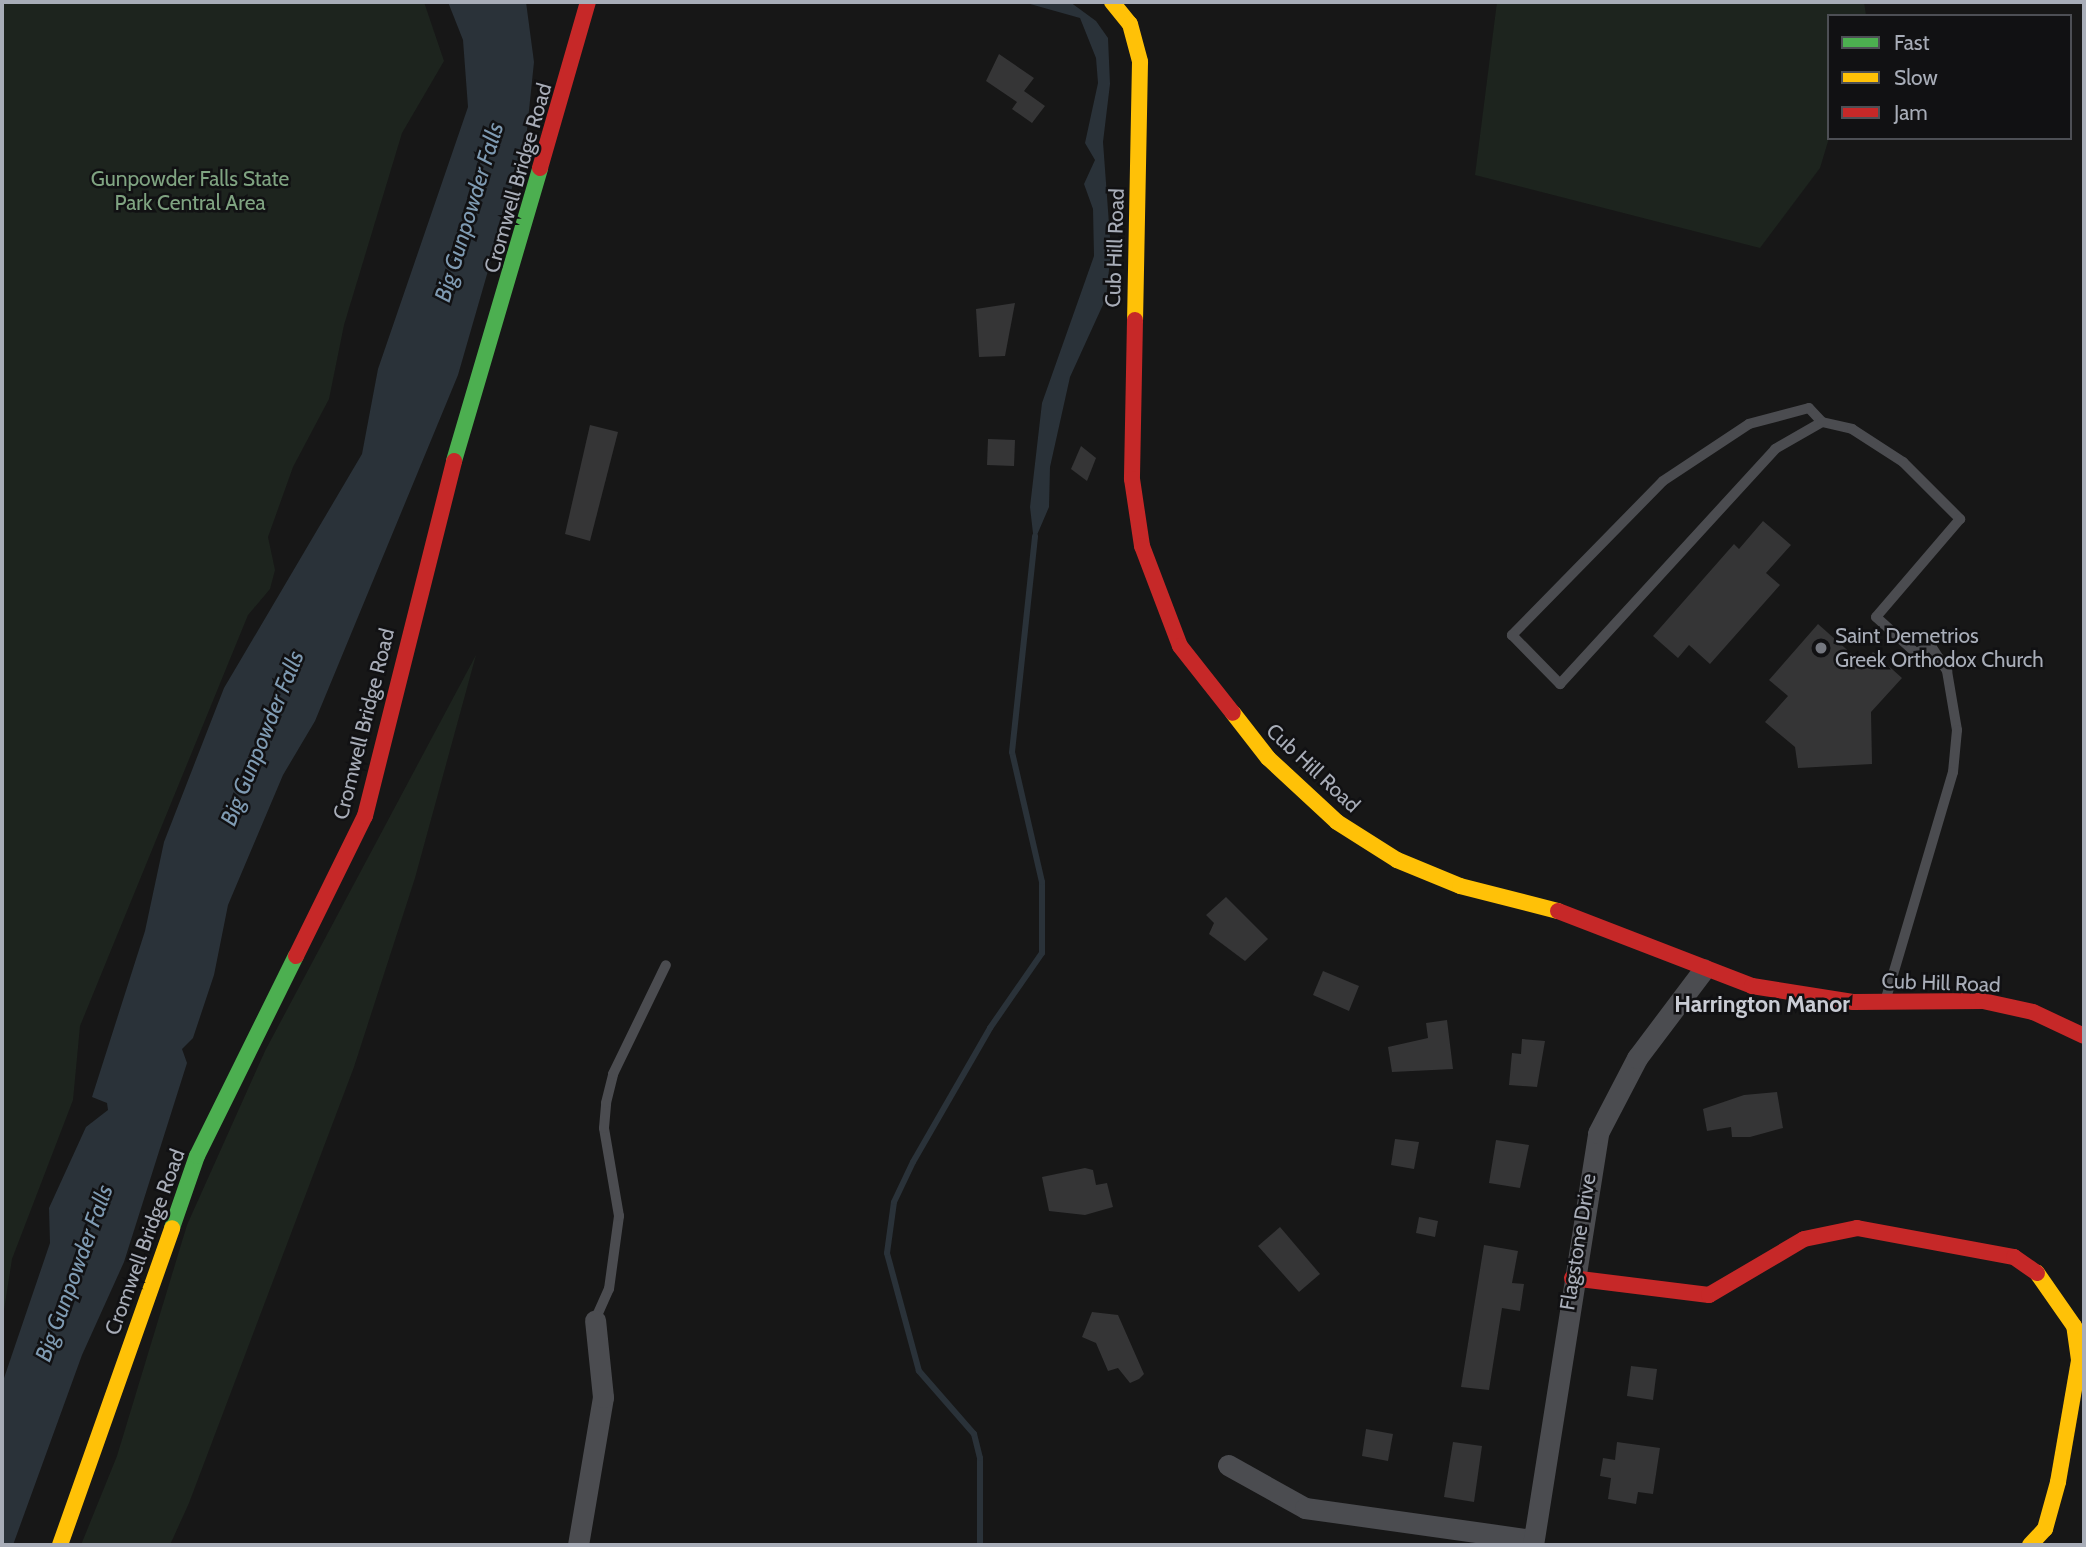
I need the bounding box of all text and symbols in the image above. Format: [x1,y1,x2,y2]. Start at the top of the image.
legend [1827,14,2072,140]
text: Fast [1894,30,1930,55]
text: Slow [1894,65,1938,90]
street label: Cromwell Bridge Road [479,80,557,276]
text: Jam [1894,100,1928,125]
water label: Big Gunpowder Falls [429,119,509,305]
park label: Gunpowder Falls State Park Central Area [91,166,289,216]
street label: Cub Hill Road [1100,188,1130,308]
place label: Saint Demetrios Greek Orthodox Church [1835,623,2044,673]
street label: Cromwell Bridge Road [328,626,400,822]
marker: Saint Demetrios Greek Orthodox Church [1813,640,1829,656]
water label: Big Gunpowder Falls [214,647,310,829]
street label: Cub Hill Road [1261,718,1365,818]
street label: Cub Hill Road [1881,968,2001,998]
district label: Harrington Manor [1674,990,1850,1018]
street label: Cromwell Bridge Road [100,1146,190,1338]
street label: Flagstone Drive [1555,1172,1601,1312]
water label: Big Gunpowder Falls [29,1181,119,1365]

